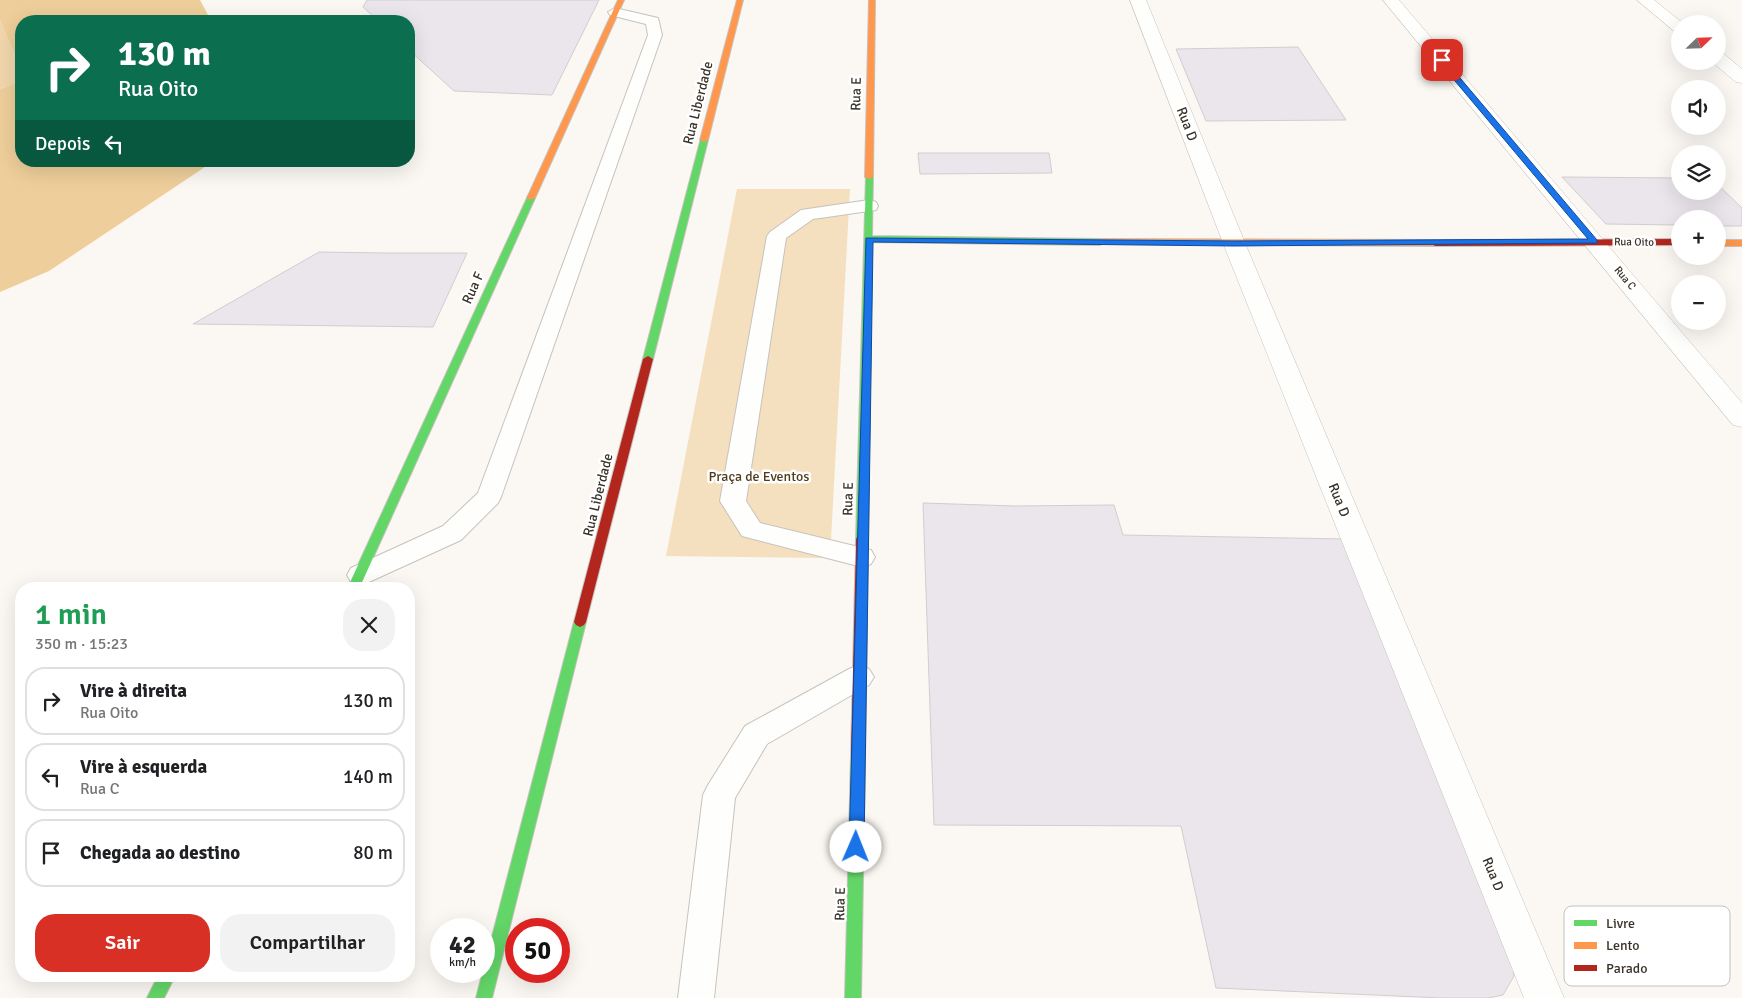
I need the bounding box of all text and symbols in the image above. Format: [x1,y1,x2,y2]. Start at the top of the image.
north arrow [1671,15,1726,70]
map controls [1671,15,1726,330]
text: 130 m [118,32,211,75]
icon: right [35,35,100,100]
pin [1421,39,1463,81]
icon: arrive [1428,46,1456,74]
street label: Rua Liberdade [679,60,717,146]
text: Rua Oito [118,75,198,102]
street label: Rua E [847,77,865,111]
button: sound [1671,80,1726,135]
street label: Rua D [1173,105,1201,143]
icon: left [100,130,128,158]
text: Depois [35,132,90,156]
button: layers [1671,145,1726,200]
button: + [1671,210,1726,265]
street label: Rua Oito [1614,235,1654,249]
street label: Rua C [1611,263,1639,293]
street label: Rua F [458,269,488,307]
button: − [1671,275,1726,330]
street label: Rua Liberdade [579,452,617,538]
park label: Praça de Eventos [709,468,809,485]
street label: Rua D [1325,481,1353,519]
street label: Rua E [839,482,857,516]
text: 1 min [35,596,107,633]
button: close [343,599,395,651]
text: 350 m · 15:23 [35,634,128,654]
text: Vire à direita [80,679,187,703]
icon: right [37,687,65,715]
text: 130 m [343,689,393,713]
text: Rua Oito [80,703,138,723]
text: Vire à esquerda [80,755,207,779]
icon: left [37,763,65,791]
text: 140 m [343,765,393,789]
text: Rua C [80,779,119,799]
position arrow [829,820,881,872]
icon: arrive [37,839,65,867]
text: Chegada ao destino [80,841,240,865]
text: 80 m [353,841,393,865]
street label: Rua D [1479,855,1507,893]
street label: Rua E [831,887,849,921]
legend [1564,906,1730,986]
button: Sair [35,914,210,972]
button: Compartilhar [220,914,395,972]
text: Livre [1606,915,1635,932]
speed limit sign: 50 [505,918,570,983]
text: 42 [449,929,476,960]
text: Lento [1606,937,1640,954]
text: km/h [449,955,476,970]
text: Parado [1606,960,1648,977]

